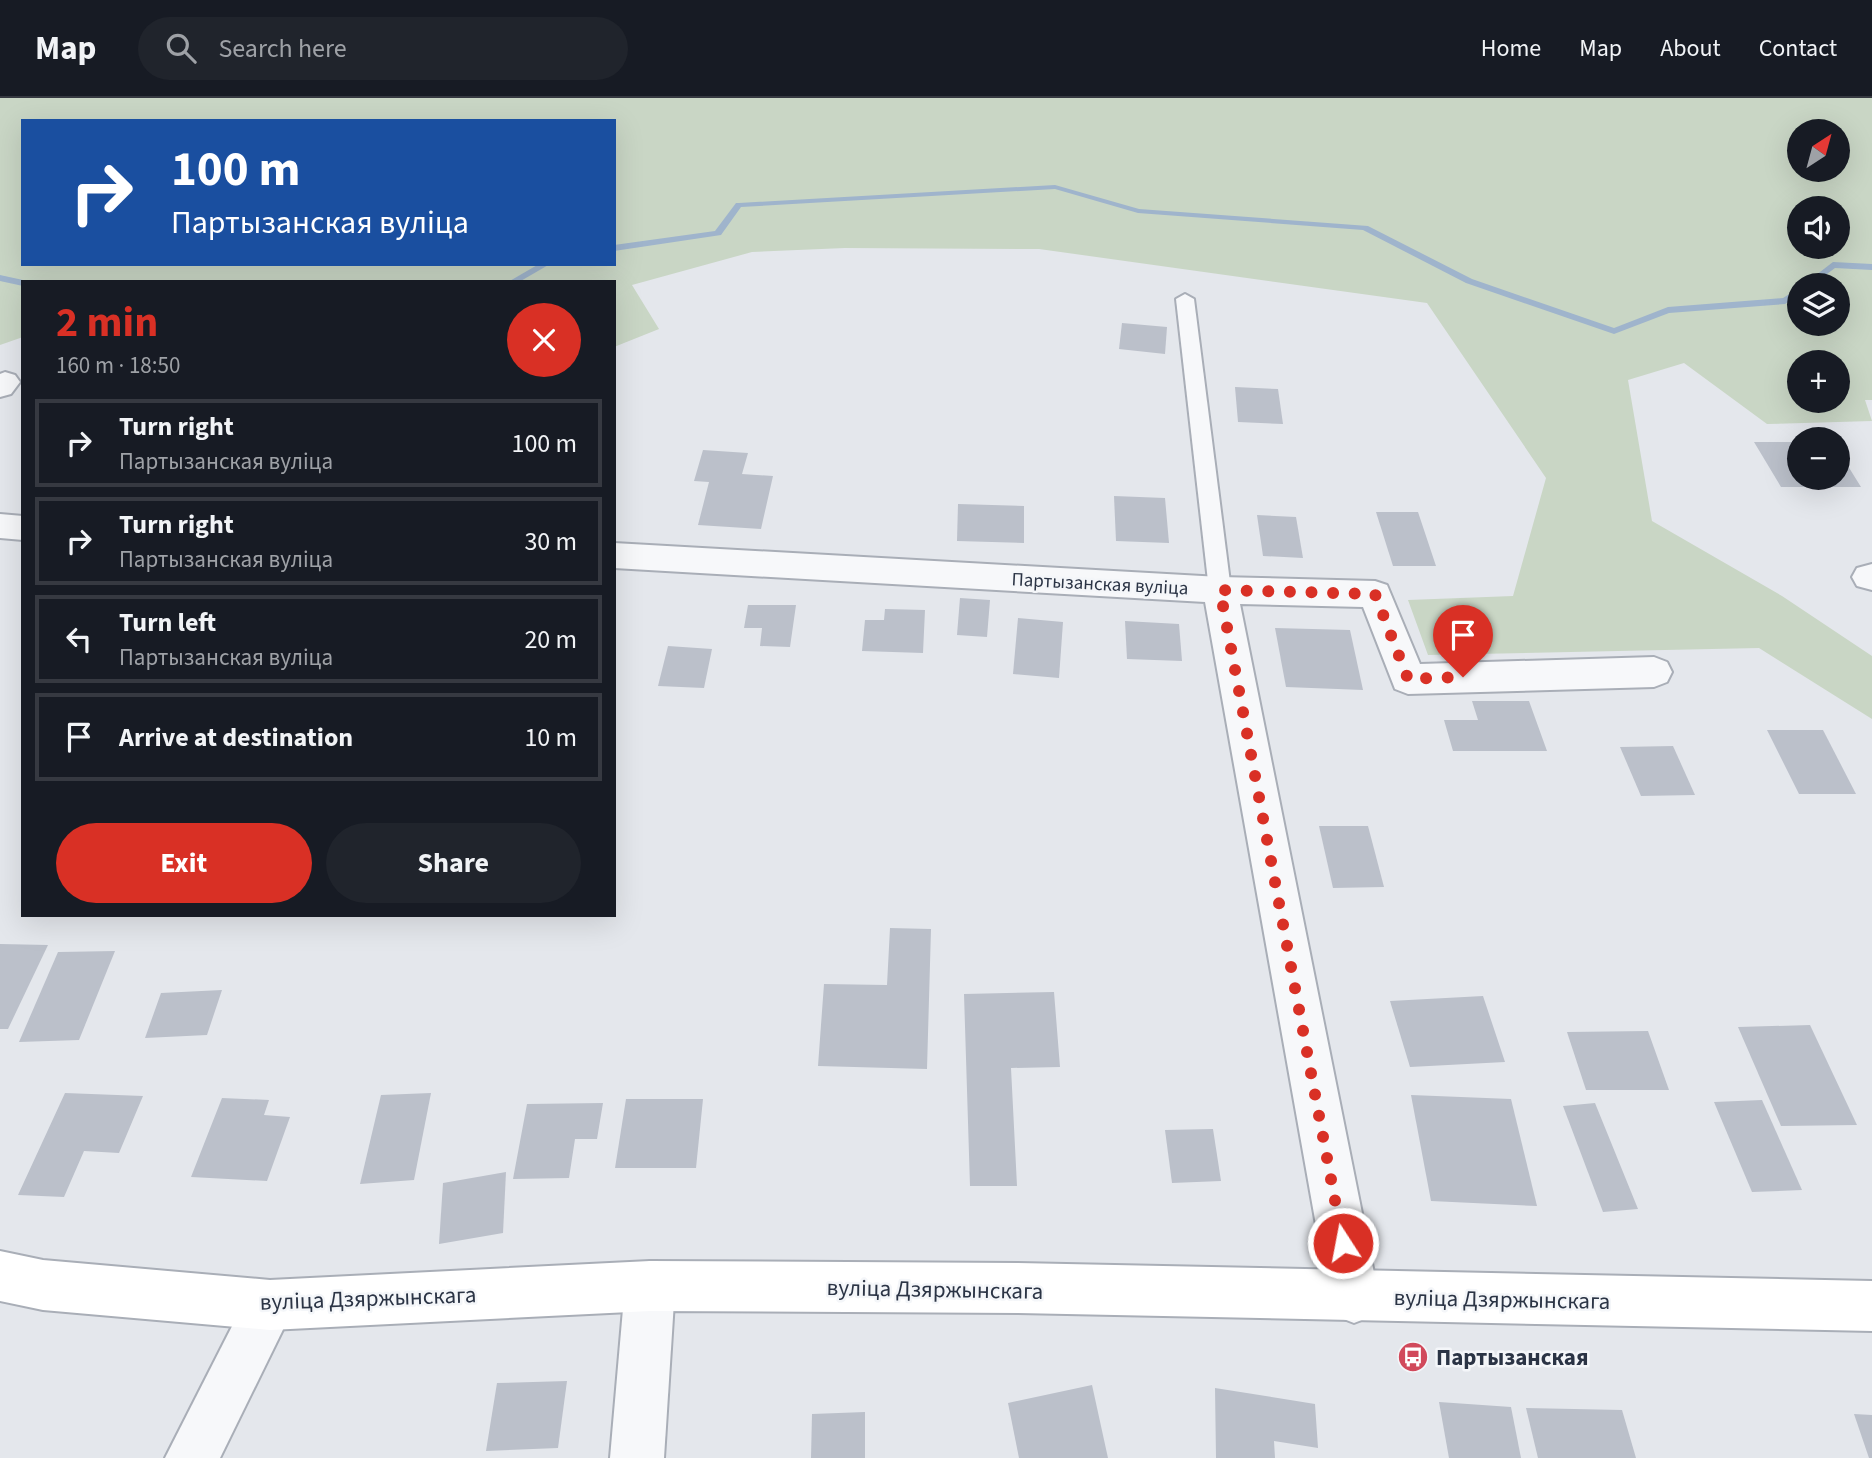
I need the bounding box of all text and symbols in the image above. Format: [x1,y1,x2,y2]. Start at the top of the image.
search box [138,17,628,80]
text: Map [35,25,96,72]
icon: search [162,29,200,67]
text: Search here [218,30,347,67]
text: Home [1481,31,1541,66]
text: Map [1579,31,1622,66]
text: About [1660,31,1721,66]
text: Contact [1759,31,1837,66]
north arrow [1787,119,1850,182]
map controls [1787,119,1850,490]
text: 100 m [171,135,300,205]
icon: right [56,147,147,238]
button: sound [1787,196,1850,259]
text: Партызанская вуліца [171,200,469,246]
button: layers [1787,273,1850,336]
text: 2 min [56,293,158,353]
button: close [507,303,581,377]
text: 160 m · 18:50 [56,349,180,382]
button: + [1787,350,1850,413]
text: Turn right [119,408,234,445]
icon: right [60,424,98,462]
text: 100 m [511,425,577,462]
button: − [1787,427,1850,490]
text: Партызанская вуліца [119,445,333,478]
text: Turn right [119,506,234,543]
icon: right [60,522,98,560]
text: 30 m [524,523,577,560]
text: Партызанская вуліца [119,543,333,576]
street label: Партызанская вуліца [1011,566,1189,603]
text: Turn left [119,604,216,641]
pin [1433,605,1493,677]
icon: arrive [1444,616,1482,654]
icon: left [60,620,98,658]
text: 20 m [524,621,577,658]
text: Партызанская вуліца [119,641,333,674]
icon: arrive [60,718,98,756]
text: Arrive at destination [119,719,353,756]
text: 10 m [524,719,577,756]
button: Exit [56,823,312,903]
button: Share [326,823,581,903]
position arrow [1306,1206,1380,1280]
street label: вуліца Дзяржынскага [826,1271,1044,1308]
street label: вуліца Дзяржынскага [259,1278,477,1319]
street label: вуліца Дзяржынскага [1393,1281,1611,1318]
bus stop icon: Партызанская [1396,1340,1430,1374]
place label: Партызанская [1436,1341,1588,1374]

